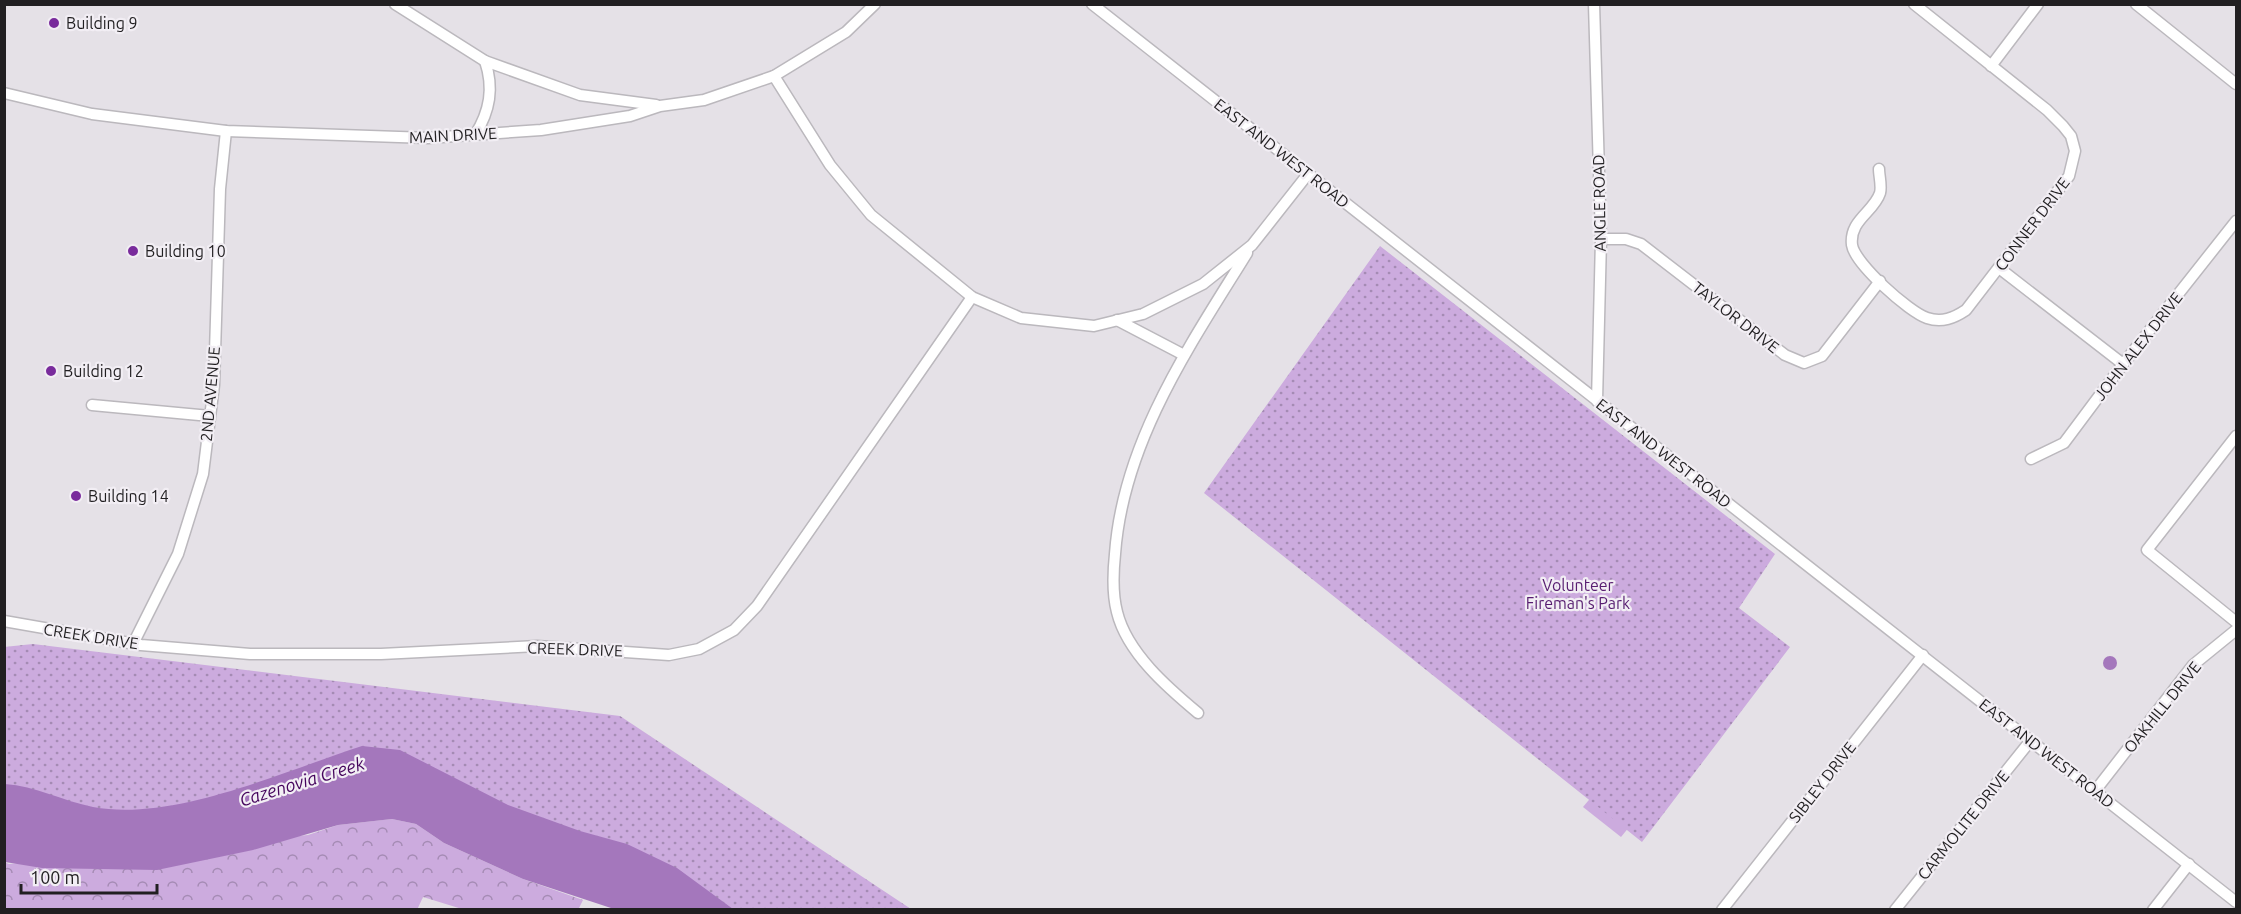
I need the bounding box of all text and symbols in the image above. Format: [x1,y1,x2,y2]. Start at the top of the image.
place label: Building 9 [66,14,138,32]
marker: Building 9 [47,16,61,30]
street label: EAST AND WEST ROAD [1211,95,1353,211]
street label: MAIN DRIVE [409,124,497,146]
street label: ANGLE ROAD [1589,154,1609,252]
street label: CONNER DRIVE [1991,174,2073,274]
place label: Building 10 [145,242,226,260]
marker: Building 10 [126,244,140,258]
street label: TAYLOR DRIVE [1689,278,1783,356]
street label: JOHN ALEX DRIVE [2090,288,2186,404]
street label: 2ND AVENUE [197,346,223,442]
place label: Building 12 [63,362,144,380]
marker: Building 12 [44,364,58,378]
street label: EAST AND WEST ROAD [1593,395,1735,511]
place label: Building 14 [88,487,169,505]
marker: Building 14 [69,489,83,503]
park label: Volunteer Fireman's Park [1526,576,1630,612]
street label: CREEK DRIVE [42,620,140,652]
street label: CREEK DRIVE [527,638,623,660]
street label: OAKHILL DRIVE [2120,658,2204,756]
street label: EAST AND WEST ROAD [1976,695,2118,811]
street label: SIBLEY DRIVE [1785,738,1859,826]
water label: Cazenovia Creek [237,752,367,810]
street label: CARMOLITE DRIVE [1913,767,2013,883]
scale bar [21,857,158,895]
text: 100 m [30,867,80,887]

